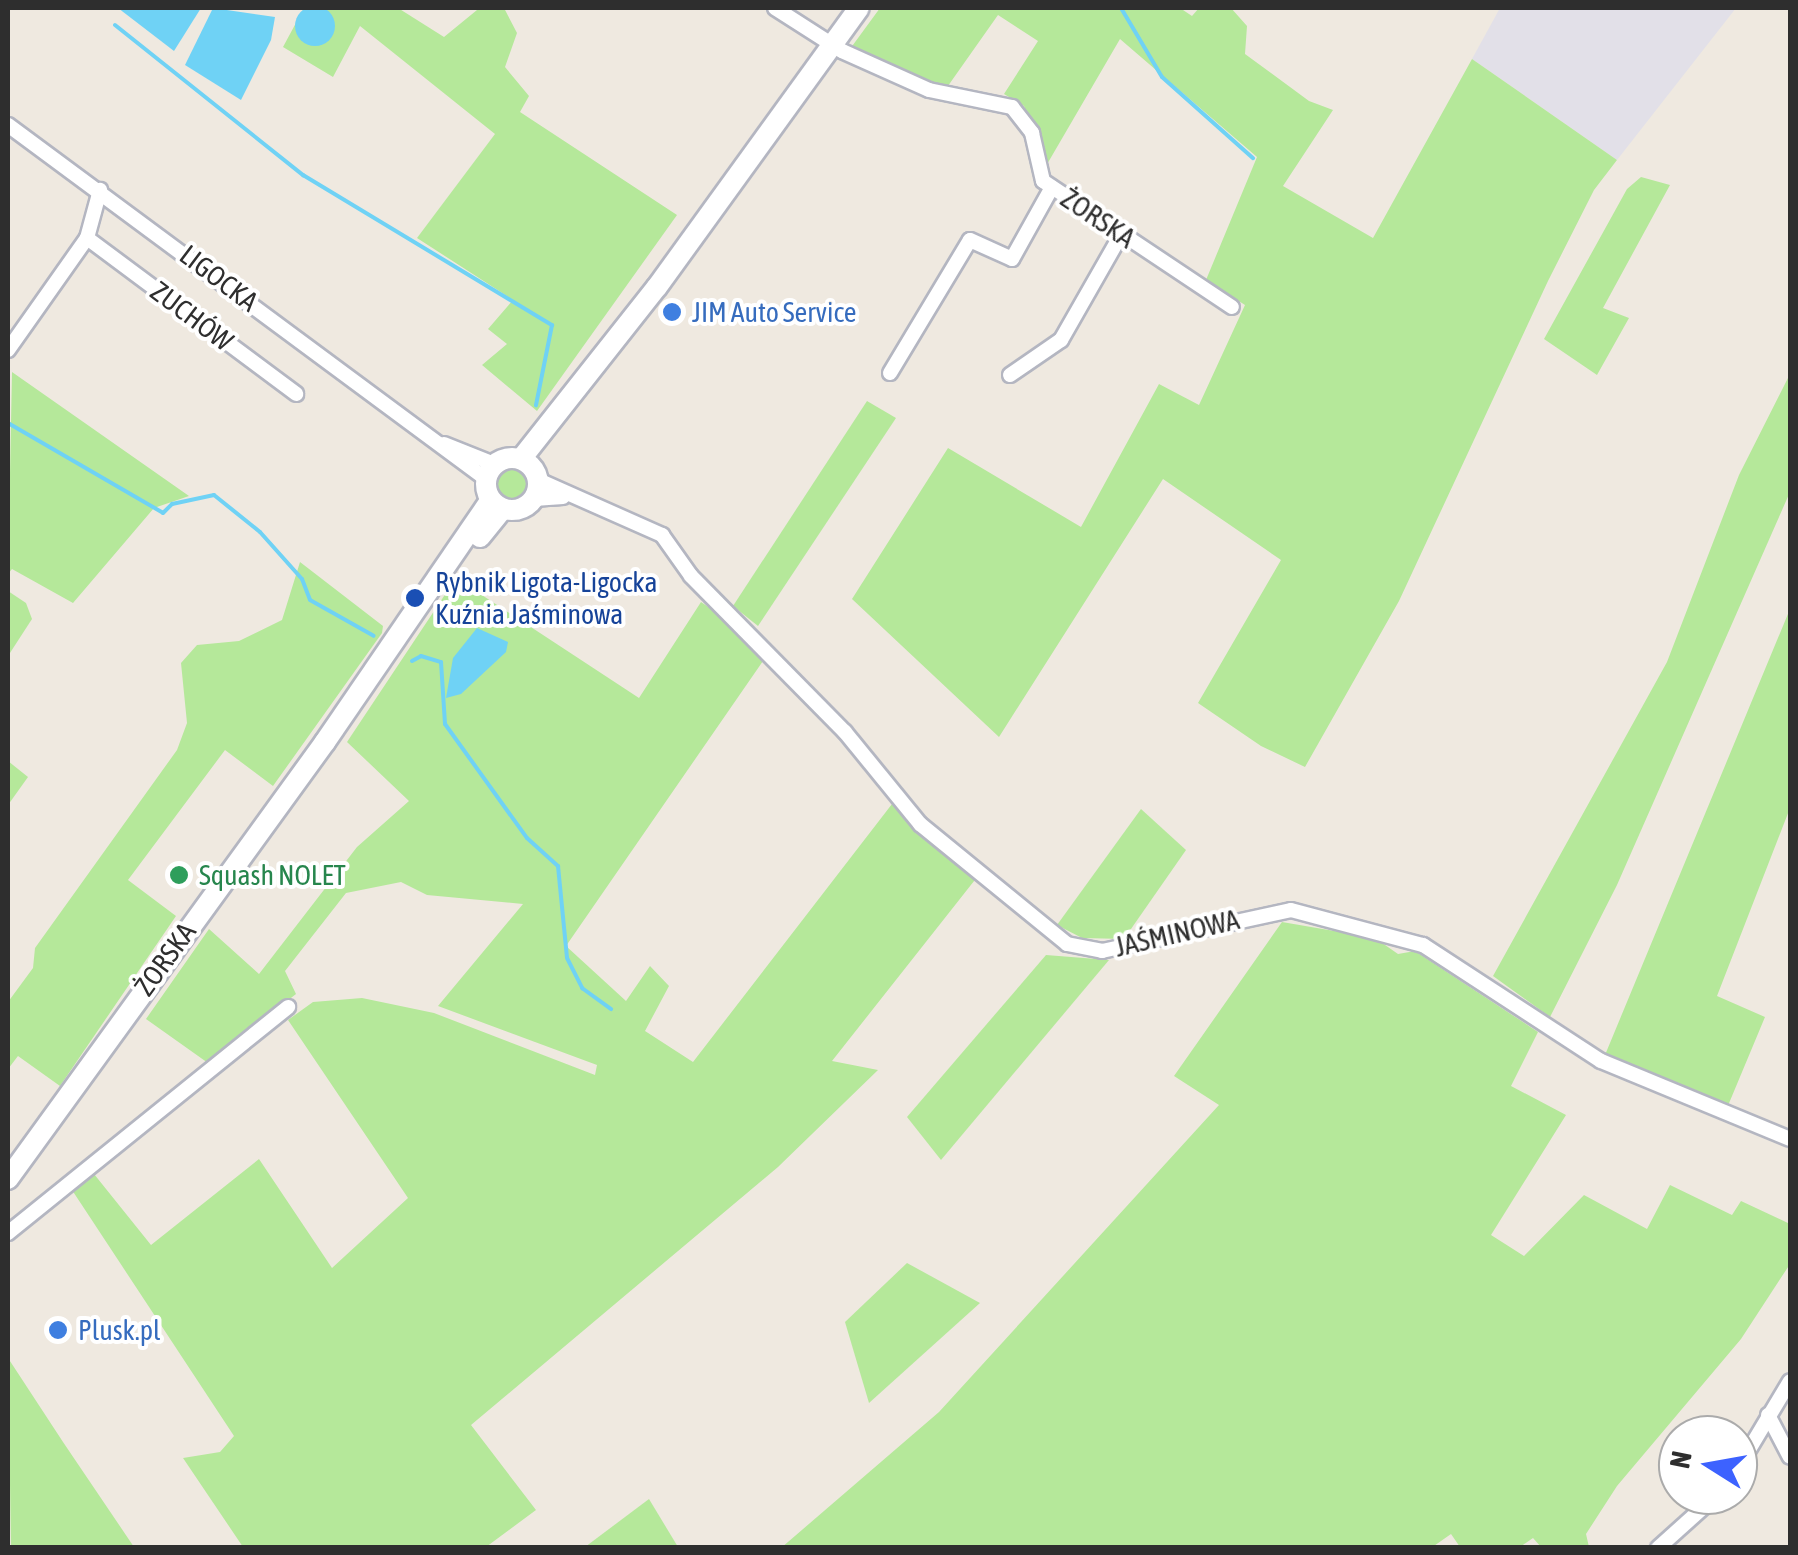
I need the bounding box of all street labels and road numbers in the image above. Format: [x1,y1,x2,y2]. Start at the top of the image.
street label: ŻORSKA [1055,181,1141,255]
street label: LIGOCKA [173,238,265,318]
street label: ZUCHÓW [144,274,240,358]
street label: JAŚMINOWA [1112,902,1242,964]
street label: ŻORSKA [127,916,203,1002]

